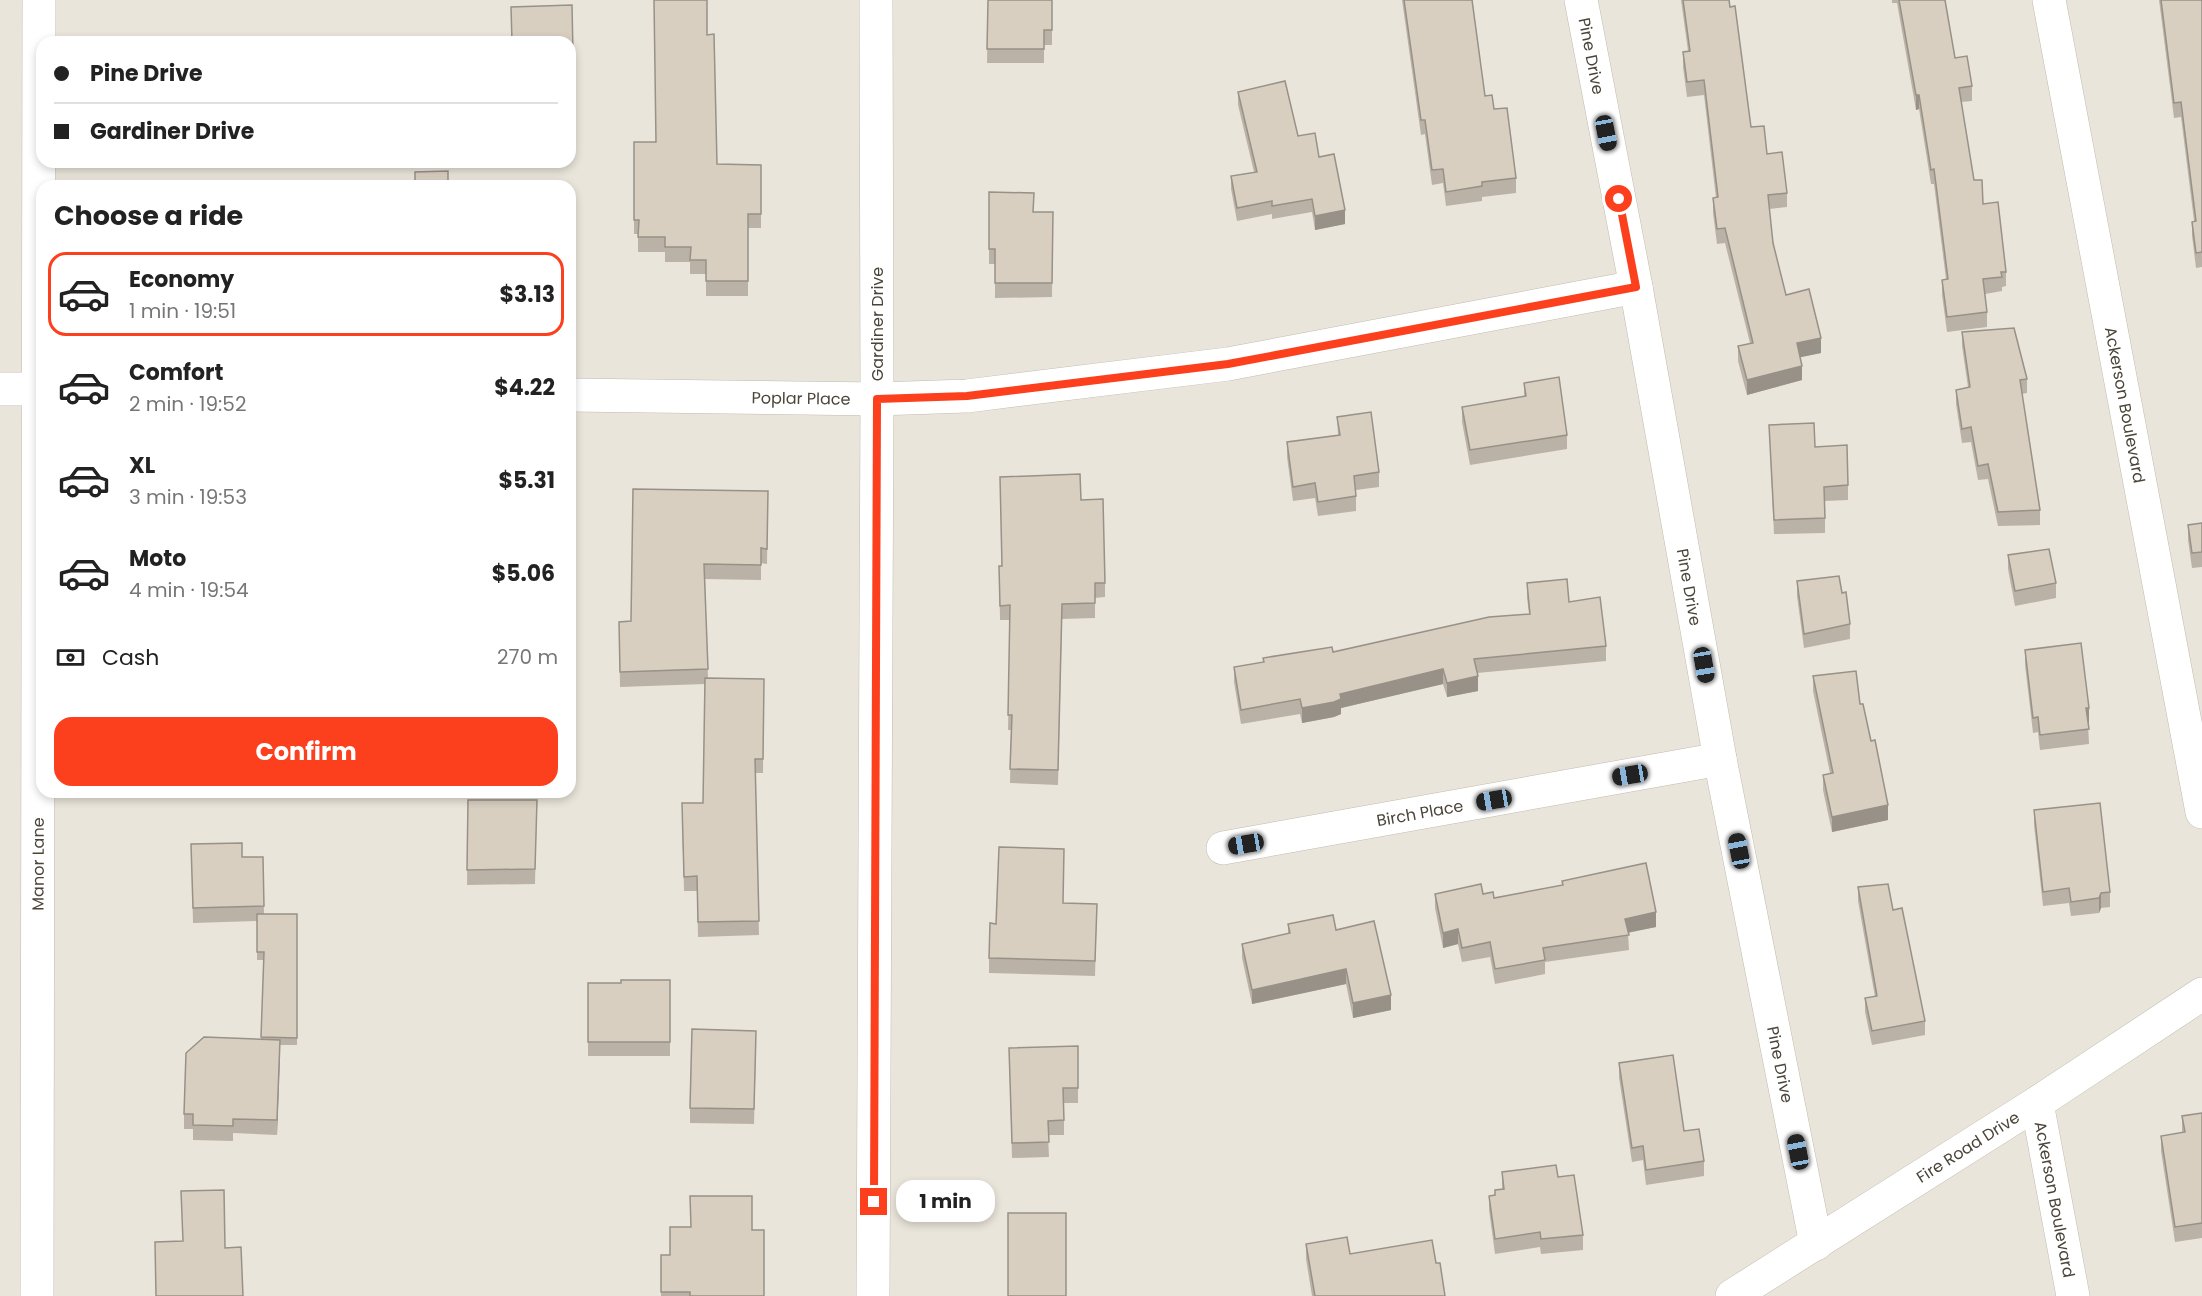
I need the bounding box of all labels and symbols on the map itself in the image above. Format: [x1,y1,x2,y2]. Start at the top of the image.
street label: Pine Drive [1573,16,1610,96]
car [1594,114,1618,152]
route start [1605,185,1632,212]
street label: Gardiner Drive [866,267,889,381]
street label: Ackerson Boulevard [2099,325,2151,485]
street label: Poplar Place [751,386,851,410]
street label: Pine Drive [1671,547,1708,627]
car [1692,646,1716,684]
car [1611,763,1649,787]
car [1475,788,1513,812]
street label: Birch Place [1375,794,1465,832]
street label: Manor Lane [26,817,49,911]
car [1227,832,1265,856]
car [1727,832,1751,870]
street label: Pine Drive [1762,1024,1799,1105]
street label: Fire Road Drive [1912,1105,2024,1188]
street label: Ackerson Boulevard [2029,1119,2081,1279]
car [1786,1133,1810,1171]
callout: 1 min [895,1181,994,1223]
route end [860,1188,887,1215]

